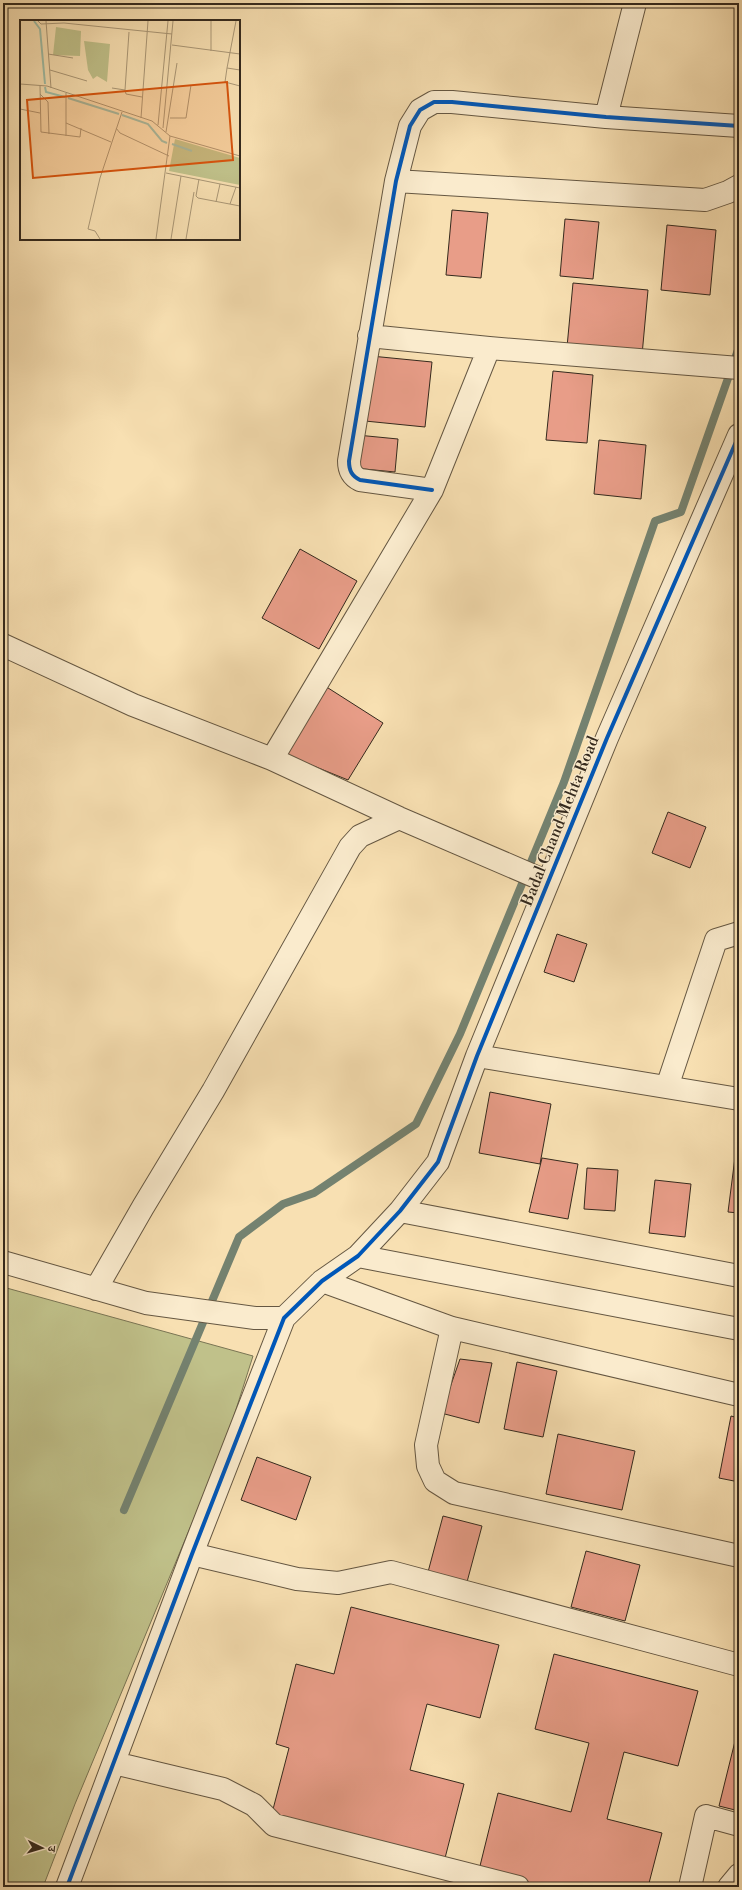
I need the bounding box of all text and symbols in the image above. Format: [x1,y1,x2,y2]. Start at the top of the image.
inset map [20,20,240,240]
street label: Badal Chand Mehta Road [516,733,603,910]
north arrow [22,1828,62,1868]
text: उ [44,1844,58,1854]

